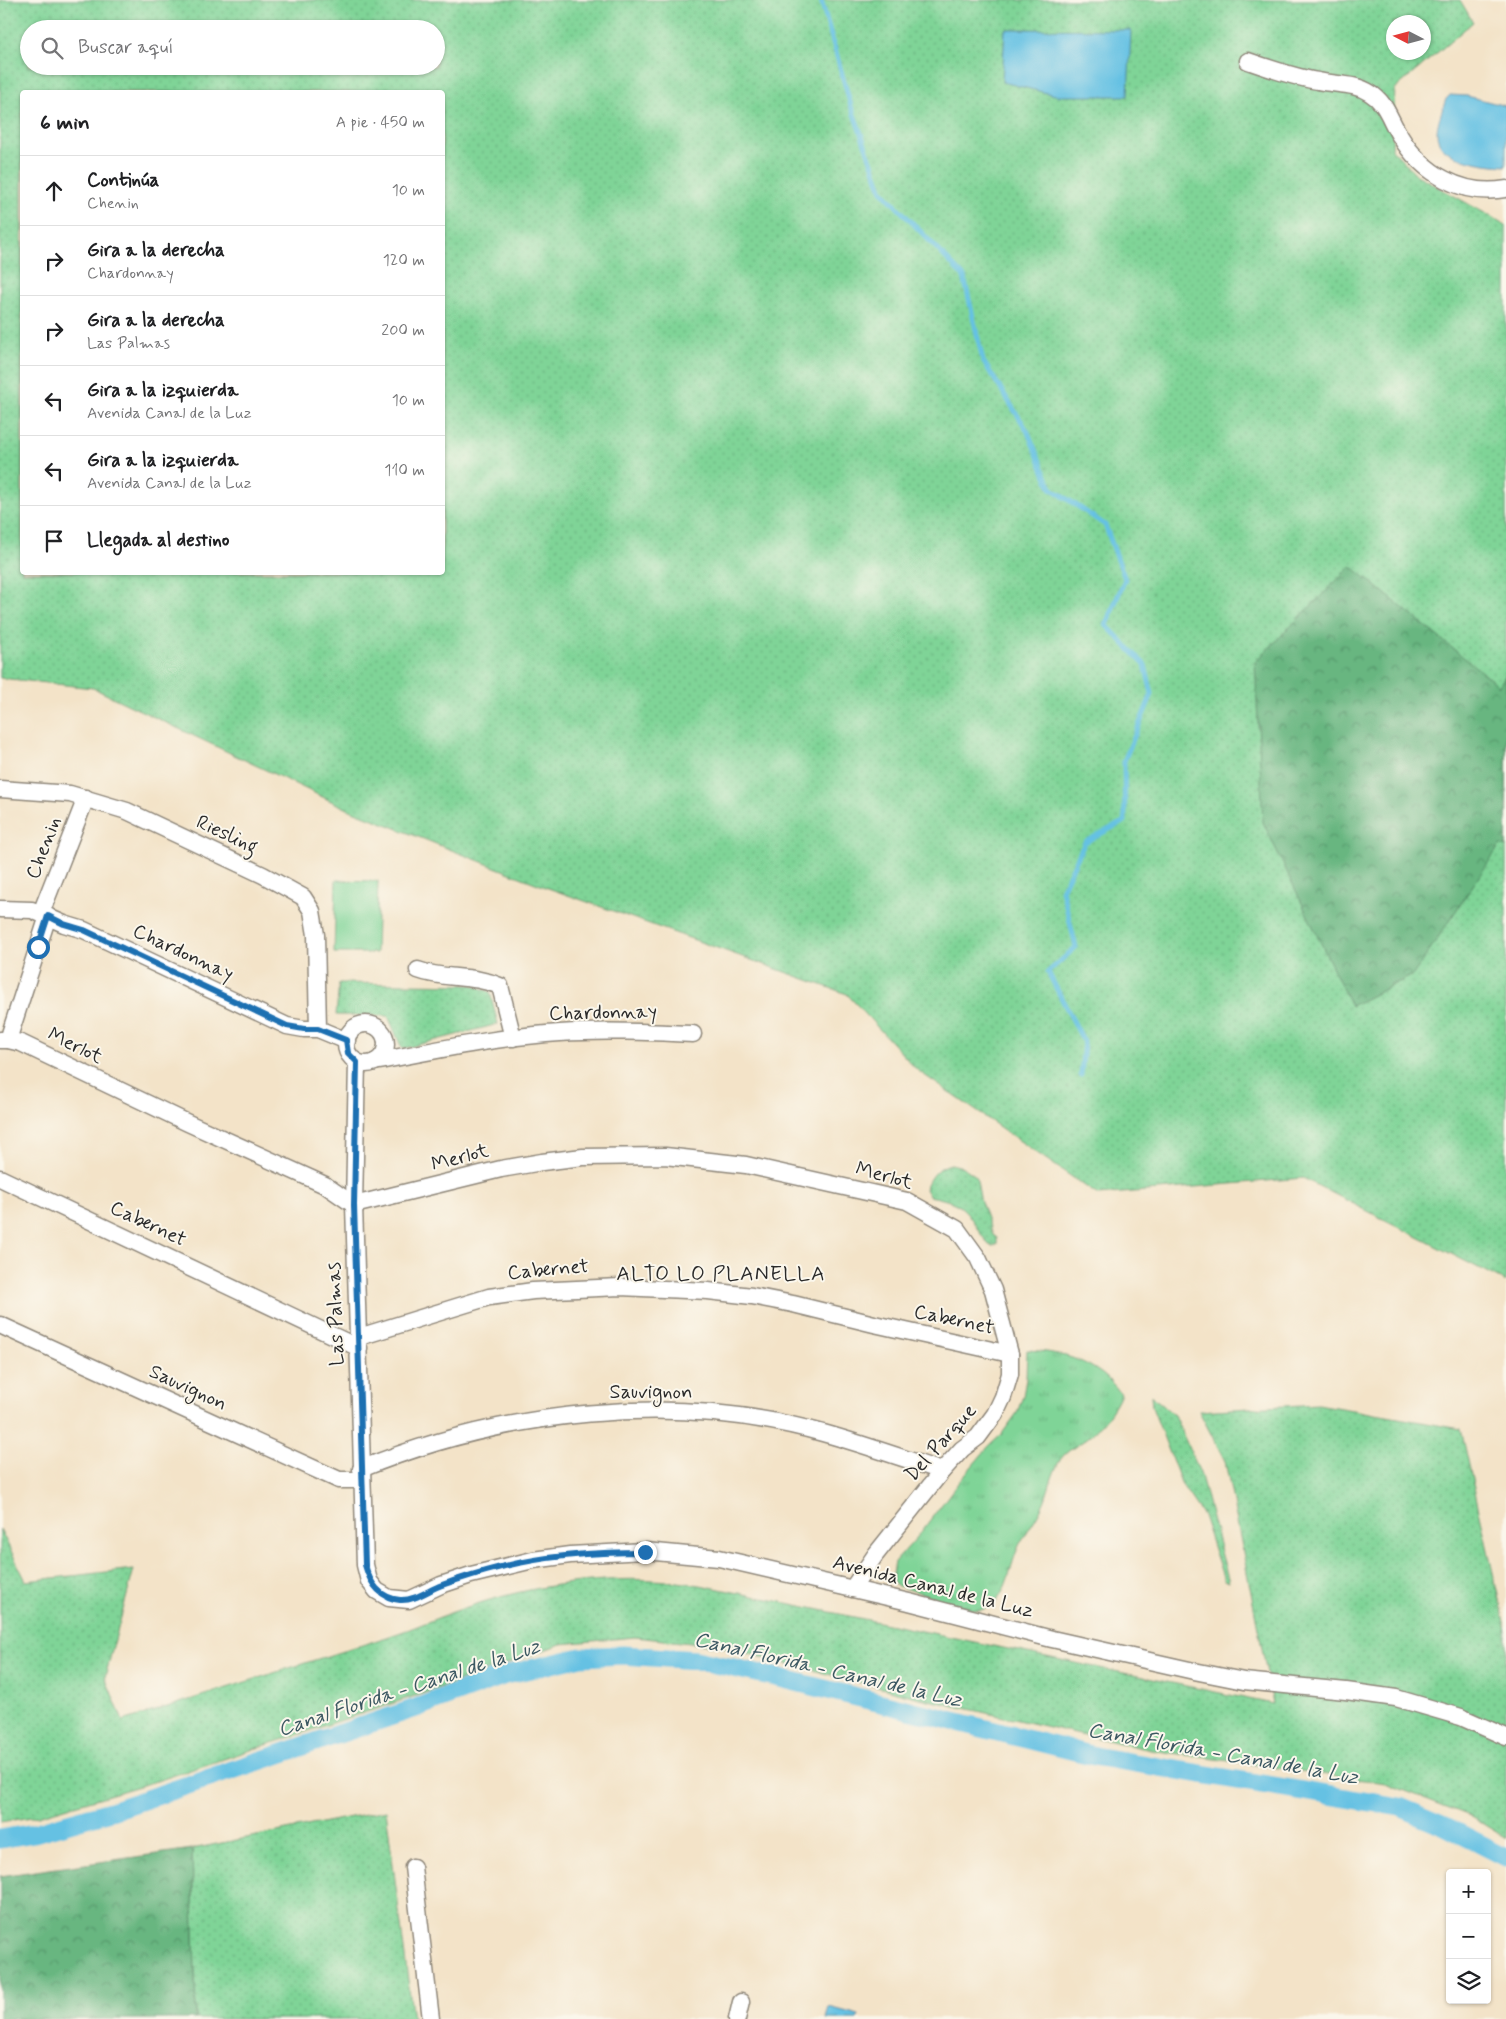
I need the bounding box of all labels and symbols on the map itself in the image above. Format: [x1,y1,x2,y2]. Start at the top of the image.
north arrow [1386,15,1431,60]
street label: Riesling [191,809,262,863]
street label: Chenin [20,813,68,883]
street label: Chardonnay [128,918,238,988]
route start [27,936,50,959]
street label: Chardonnay [549,999,657,1027]
street label: Merlot [43,1021,107,1071]
street label: Merlot [428,1137,492,1179]
street label: Merlot [852,1155,916,1197]
street label: Cabernet [105,1195,191,1253]
street label: Cabernet [506,1253,590,1287]
district label: ALTO LO PLANELLA [616,1260,826,1288]
street label: Las Palmas [321,1262,351,1366]
street label: Cabernet [911,1298,997,1342]
street label: Sauvignon [144,1358,231,1419]
street label: Sauvignon [610,1379,692,1407]
street label: Del Parque [899,1398,983,1488]
route end [634,1541,657,1564]
street label: Avenida Canal de la Luz [830,1549,1036,1625]
water label: Canal Florida - Canal de la Luz [691,1626,965,1715]
water label: Canal Florida - Canal de la Luz [274,1632,544,1744]
water label: Canal Florida - Canal de la Luz [1086,1716,1361,1792]

